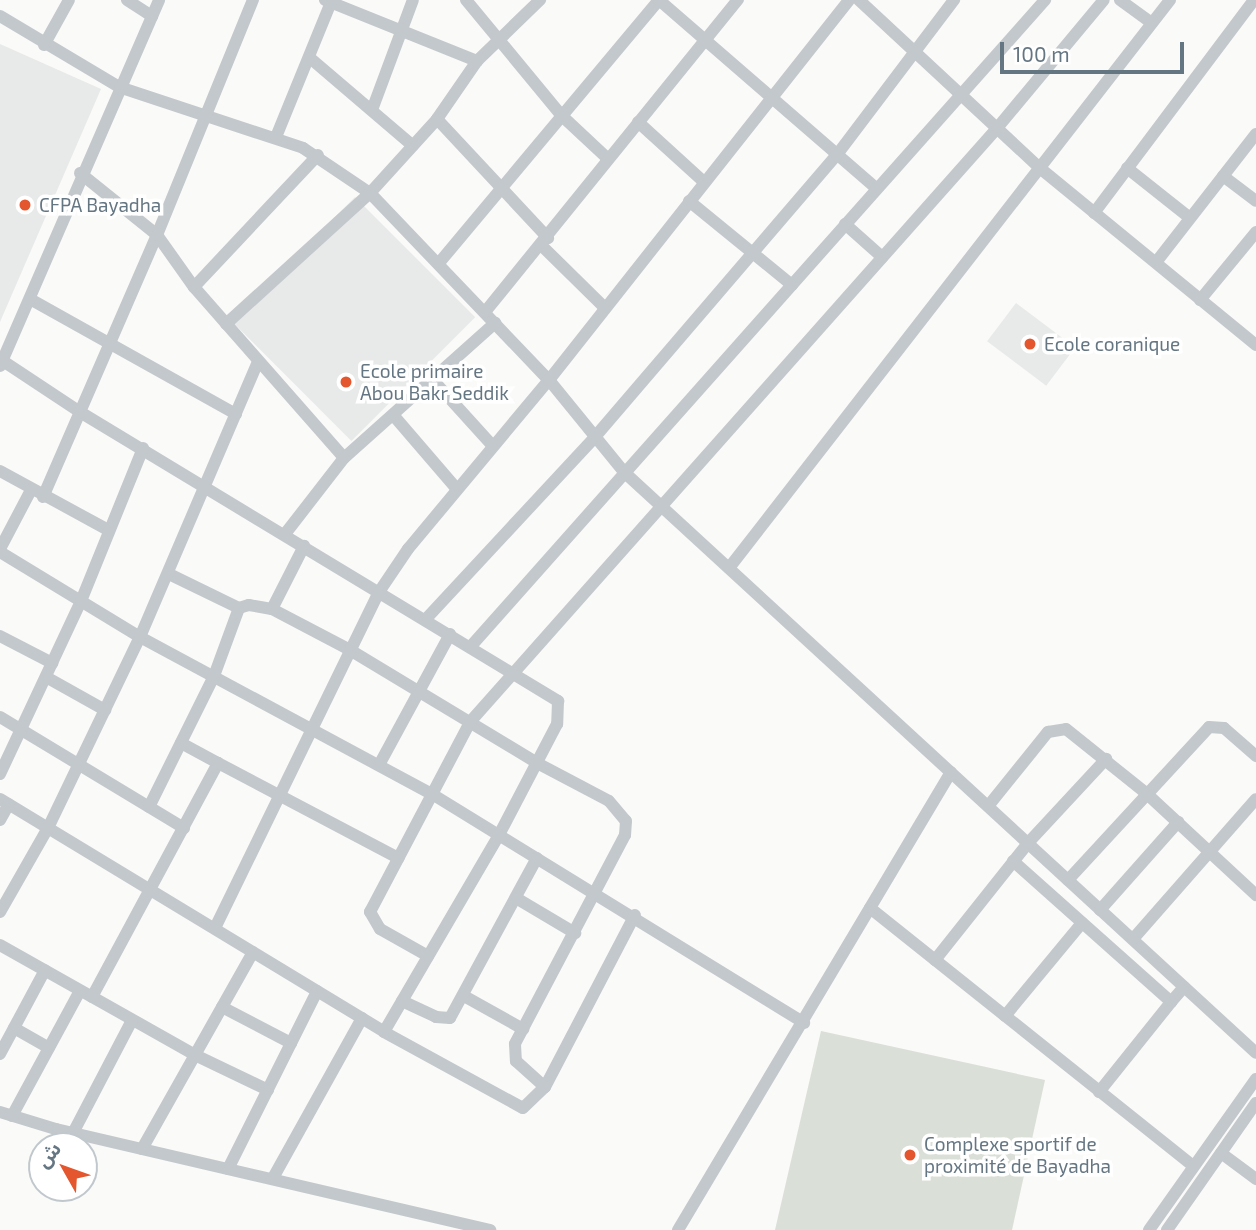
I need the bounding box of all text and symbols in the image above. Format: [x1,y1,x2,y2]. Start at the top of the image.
scale bar [1004,28,1188,72]
text: 100 m [1013,41,1070,66]
place label: CFPA Bayadha [39,194,162,216]
marker: CFPA Bayadha [17,197,33,213]
place label: Ecole coranique [1044,333,1180,355]
marker: Ecole coranique [1022,336,1038,352]
place label: Ecole primaire Abou Bakr Seddik [360,360,509,404]
marker: Ecole primaire Abou Bakr Seddik [338,374,354,390]
north arrow [28,1132,98,1202]
place label: Complexe sportif de proximité de Bayadha [924,1133,1111,1177]
text: ش [31,1137,65,1172]
marker: Complexe sportif de proximité de Bayadha [902,1147,918,1163]

